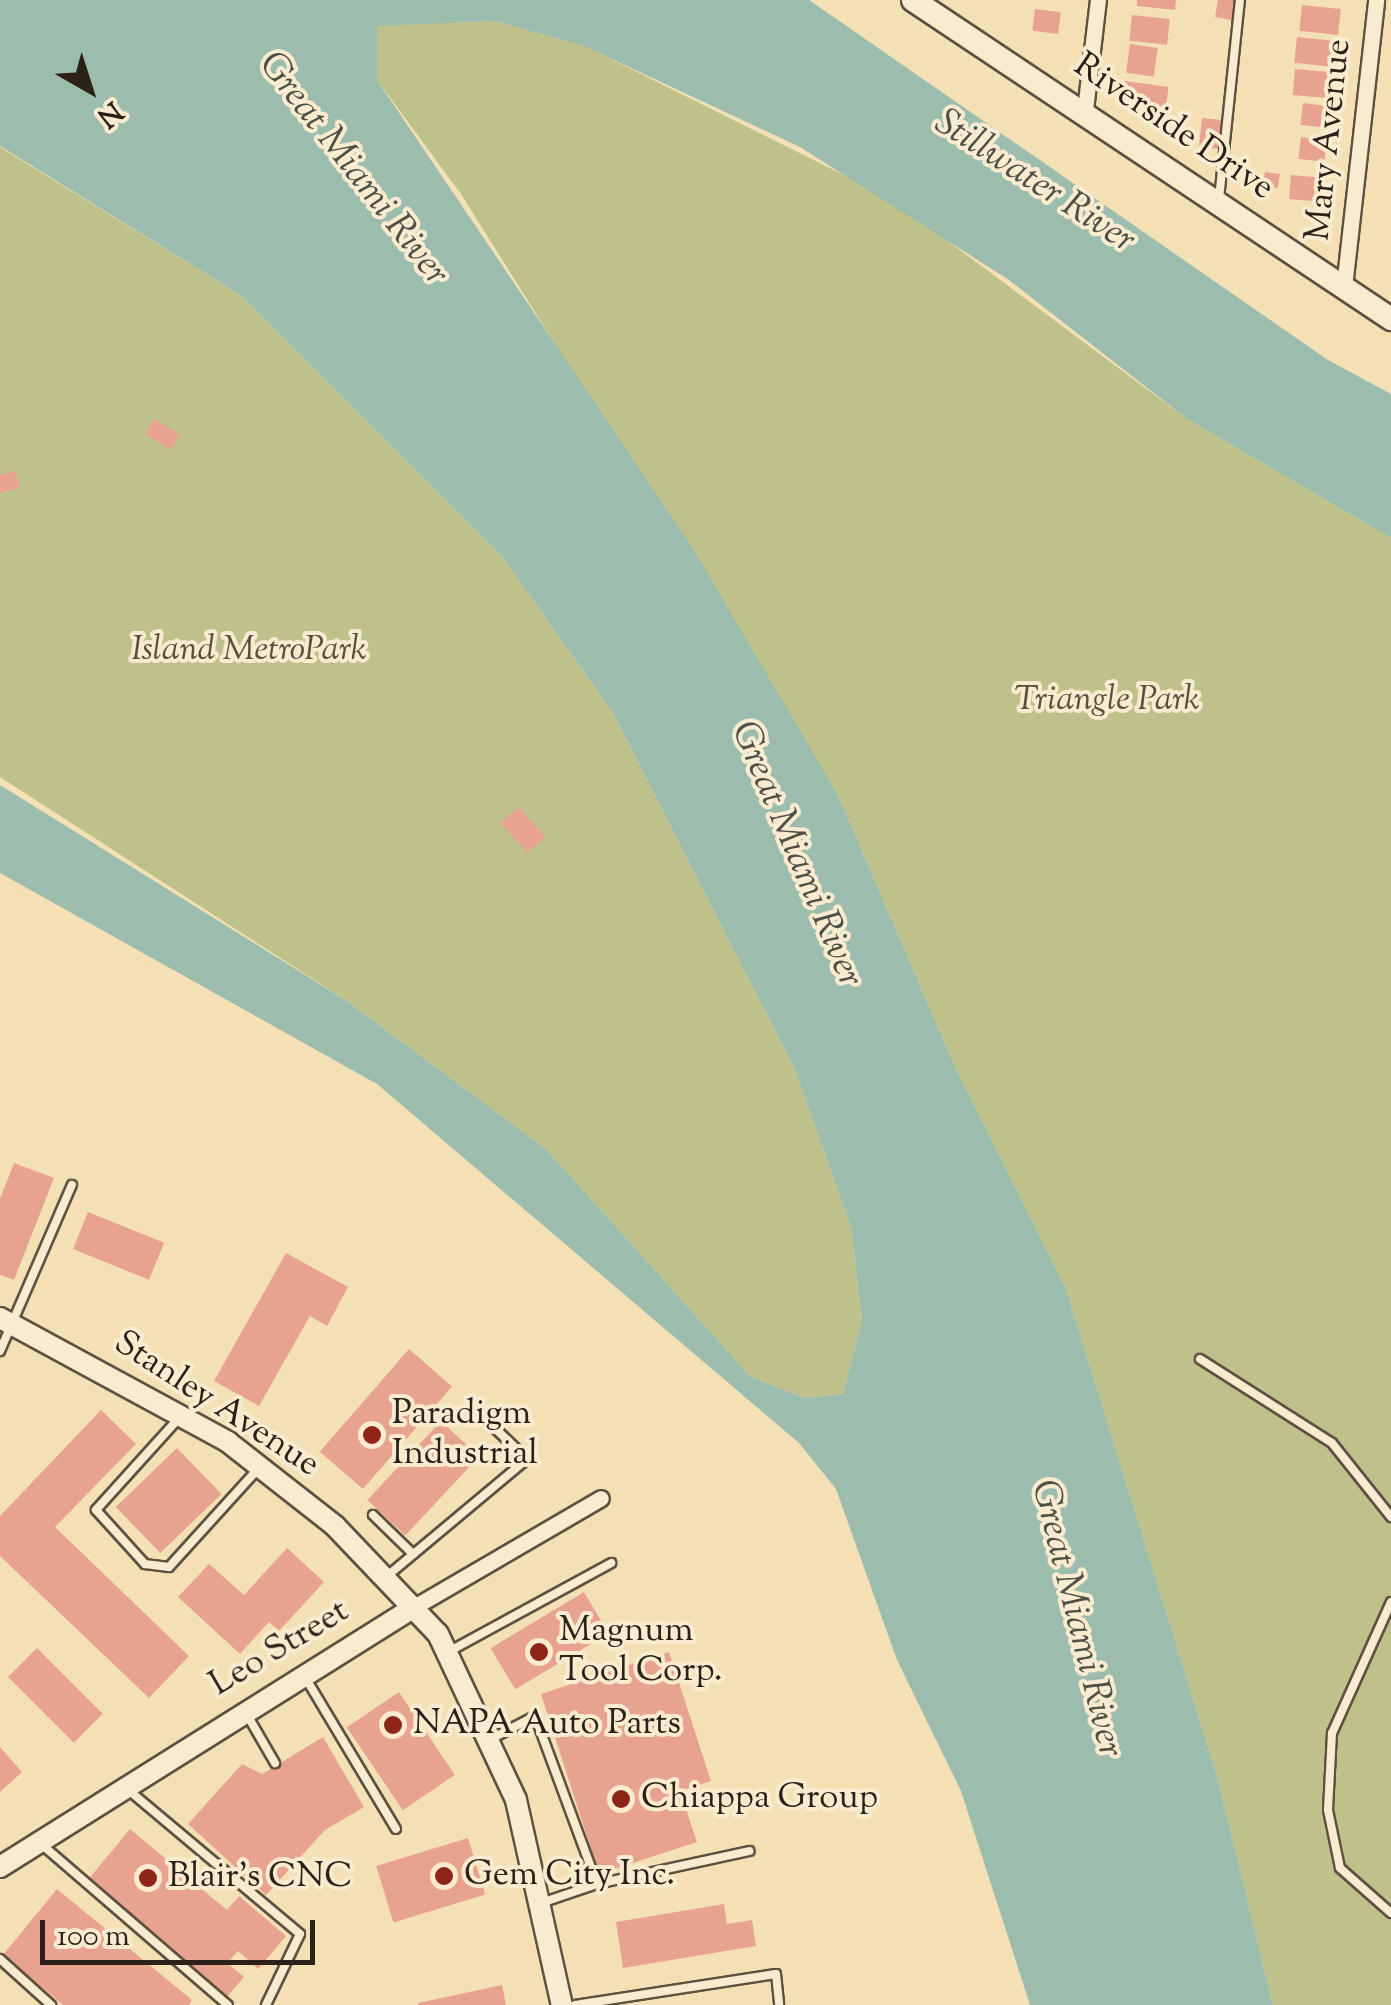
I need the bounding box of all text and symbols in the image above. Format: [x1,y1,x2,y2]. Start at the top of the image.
street label: Mary Avenue [1299,37,1361,243]
north arrow [40,40,140,140]
water label: Great Miami River [247,44,457,296]
street label: Riverside Drive [1065,46,1281,210]
text: N [88,91,130,136]
water label: Stillwater River [925,101,1143,265]
park label: Island MetroPark [132,630,366,672]
park label: Triangle Park [1014,680,1200,722]
water label: Great Miami River [719,715,871,995]
street label: Stanley Avenue [105,1323,327,1487]
place label: Paradigm Industrial [392,1394,538,1476]
marker: Paradigm Industrial [361,1424,383,1446]
water label: Great Miami River [1019,1476,1131,1762]
street label: Leo Street [203,1591,357,1707]
place label: Magnum Tool Corp. [559,1611,723,1693]
marker: Magnum Tool Corp. [528,1641,550,1663]
place label: NAPA Auto Parts [413,1704,681,1746]
marker: NAPA Auto Parts [382,1714,404,1736]
place label: Chiappa Group [641,1778,878,1820]
marker: Chiappa Group [610,1788,632,1810]
place label: Gem City Inc. [464,1855,675,1897]
place label: Blair's CNC [168,1857,352,1899]
marker: Gem City Inc. [433,1865,455,1887]
marker: Blair's CNC [137,1867,159,1889]
scale bar [45,1900,320,1962]
text: 100 m [57,1916,130,1959]

